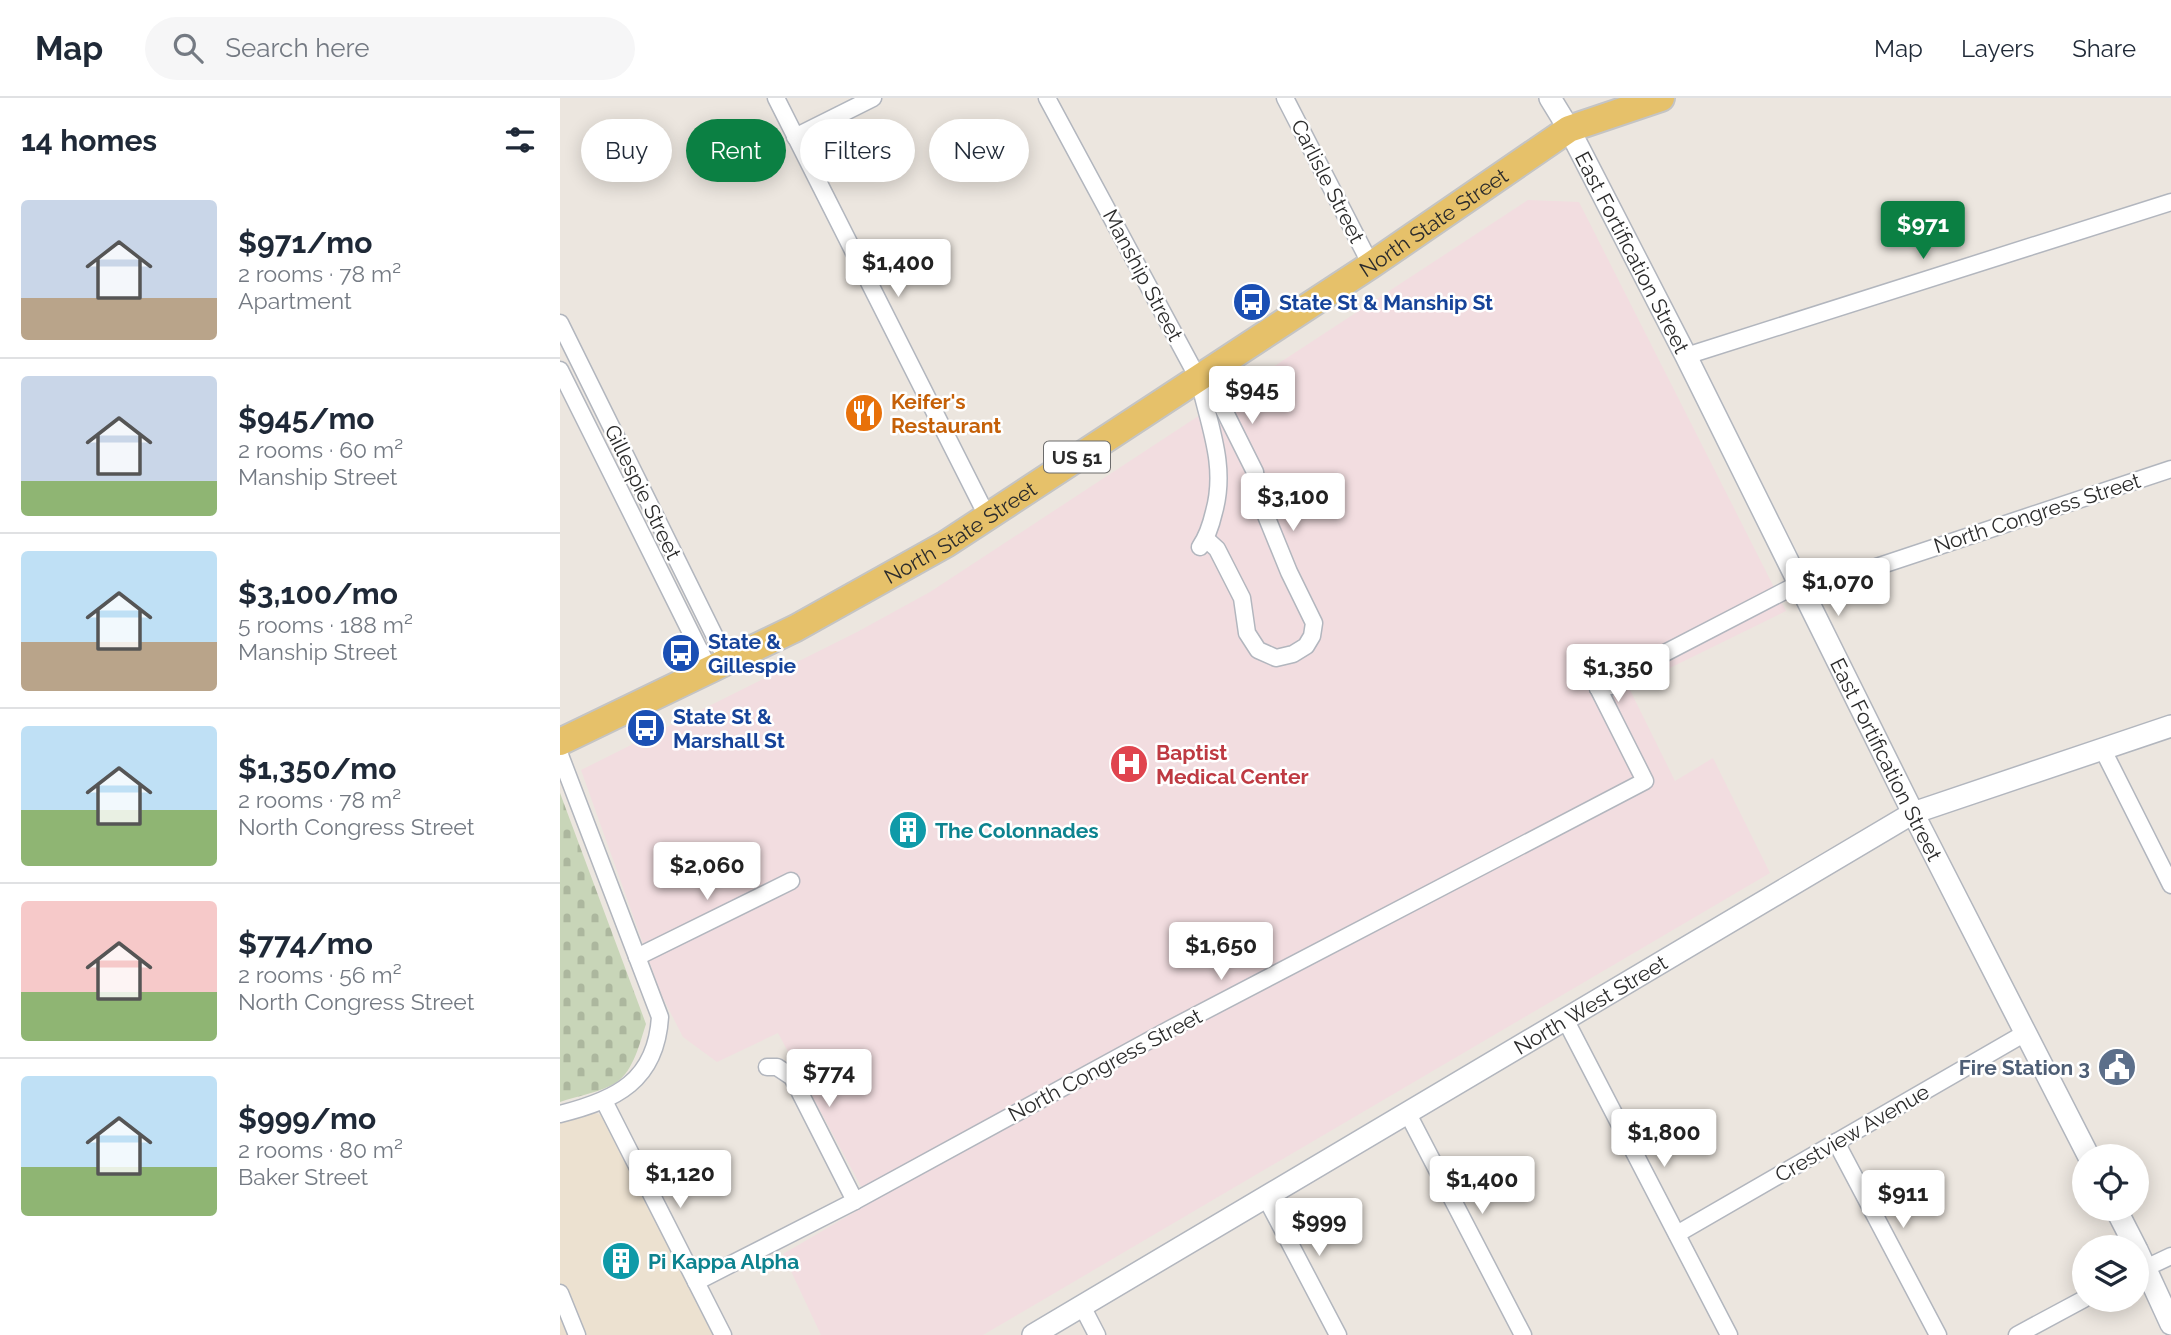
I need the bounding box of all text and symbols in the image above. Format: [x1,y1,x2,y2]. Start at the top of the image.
search box [145,17,635,80]
text: Map [35,29,103,68]
icon: search [169,29,207,67]
text: Search here [225,33,370,63]
text: Map [1874,34,1923,63]
text: Layers [1961,34,2034,63]
text: Share [2072,34,2136,63]
street label: Carlisle Street [1286,115,1370,247]
chip: Buy [581,119,672,182]
chip: Rent [686,119,786,182]
chip: Filters [800,119,915,182]
chip: New [929,119,1029,182]
icon: filters [501,121,539,159]
text: 14 homes [21,123,157,158]
street label: East Fortification Street [1570,147,1695,357]
street label: North State Street [1354,163,1512,282]
pin: $971 [1882,202,1964,261]
street label: Manship Street [1098,205,1188,345]
text: $971 [1897,210,1949,237]
text: $971/mo [238,225,372,260]
icon: home [77,228,161,312]
pin: $1,400 [841,240,955,299]
text: $1,400 [862,248,934,275]
text: 2 rooms · 78 m² [238,260,401,287]
bus stop icon: State St & Manship St [1231,281,1273,323]
text: Apartment [238,287,352,314]
place label: State St & Manship St [1279,290,1493,315]
pin: $945 [1211,366,1293,426]
text: $945 [1225,375,1279,402]
place label: Keifer's Restaurant [891,389,1001,438]
restaurant icon: Keifer's Restaurant [843,392,885,434]
text: $945/mo [238,401,375,436]
icon: home [77,404,161,488]
street label: Gillespie Street [600,420,686,564]
text: 2 rooms · 60 m² [238,436,403,463]
road number: US 51 [1044,442,1110,472]
text: Manship Street [238,463,397,490]
street label: North Congress Street [1930,468,2144,558]
pin: $3,100 [1236,474,1350,533]
street label: North State Street [880,476,1041,589]
text: $3,100 [1257,482,1329,509]
pin: $1,070 [1781,559,1895,618]
text: $1,070 [1802,567,1874,594]
text: $3,100/mo [238,576,398,611]
icon: home [77,579,161,663]
text: 5 rooms · 188 m² [238,611,413,638]
place label: State & Gillespie [708,629,797,678]
bus stop icon: State & Gillespie [660,632,702,674]
text: Manship Street [238,638,397,665]
pin: $1,350 [1561,644,1675,704]
text: $1,350 [1583,653,1653,680]
street label: East Fortification Street [1825,654,1948,865]
place label: State St & Marshall St [673,704,785,753]
bus stop icon: State St & Marshall St [625,707,667,749]
place label: Baptist Medical Center [1156,740,1309,789]
hospital icon: Baptist Medical Center [1108,743,1150,785]
text: $1,350/mo [238,751,396,786]
icon: home [77,754,161,838]
text: 2 rooms · 78 m² [238,786,401,813]
building icon: The Colonnades [887,809,929,851]
text: North Congress Street [238,813,474,840]
place label: The Colonnades [935,818,1099,843]
pin: $2,060 [650,842,764,902]
text: $2,060 [669,851,745,878]
pin: $1,650 [1164,922,1278,982]
text: $774/mo [238,926,373,961]
icon: home [77,929,161,1013]
text: $1,650 [1185,931,1257,958]
street label: North West Street [1509,949,1671,1059]
text: 2 rooms · 56 m² [238,961,402,988]
text: North Congress Street [238,988,474,1015]
street label: North Congress Street [1004,1003,1206,1127]
public building icon: Fire Station 3 [2096,1046,2138,1088]
pin: $774 [788,1049,870,1109]
place label: Fire Station 3 [1959,1055,2090,1080]
text: $774 [803,1058,855,1085]
street label: Crestview Avenue [1771,1079,1933,1187]
text: $999/mo [238,1101,376,1136]
icon: home [77,1104,161,1188]
pin: $1,800 [1607,1110,1721,1169]
text: $1,800 [1627,1118,1701,1145]
text: 2 rooms · 80 m² [238,1136,403,1163]
map controls [2072,1144,2149,1312]
button: locate [2072,1144,2149,1221]
pin: $1,120 [623,1150,737,1210]
pin: $1,400 [1425,1156,1539,1216]
text: $1,120 [645,1159,715,1186]
text: Baker Street [238,1163,368,1190]
text: $1,400 [1446,1165,1518,1192]
pin: $911 [1862,1170,1944,1230]
text: $911 [1878,1179,1928,1206]
pin: $999 [1278,1198,1360,1258]
text: $999 [1291,1207,1347,1234]
button: layers [2072,1235,2149,1312]
building icon: Pi Kappa Alpha [600,1240,642,1282]
place label: Pi Kappa Alpha [648,1249,799,1274]

